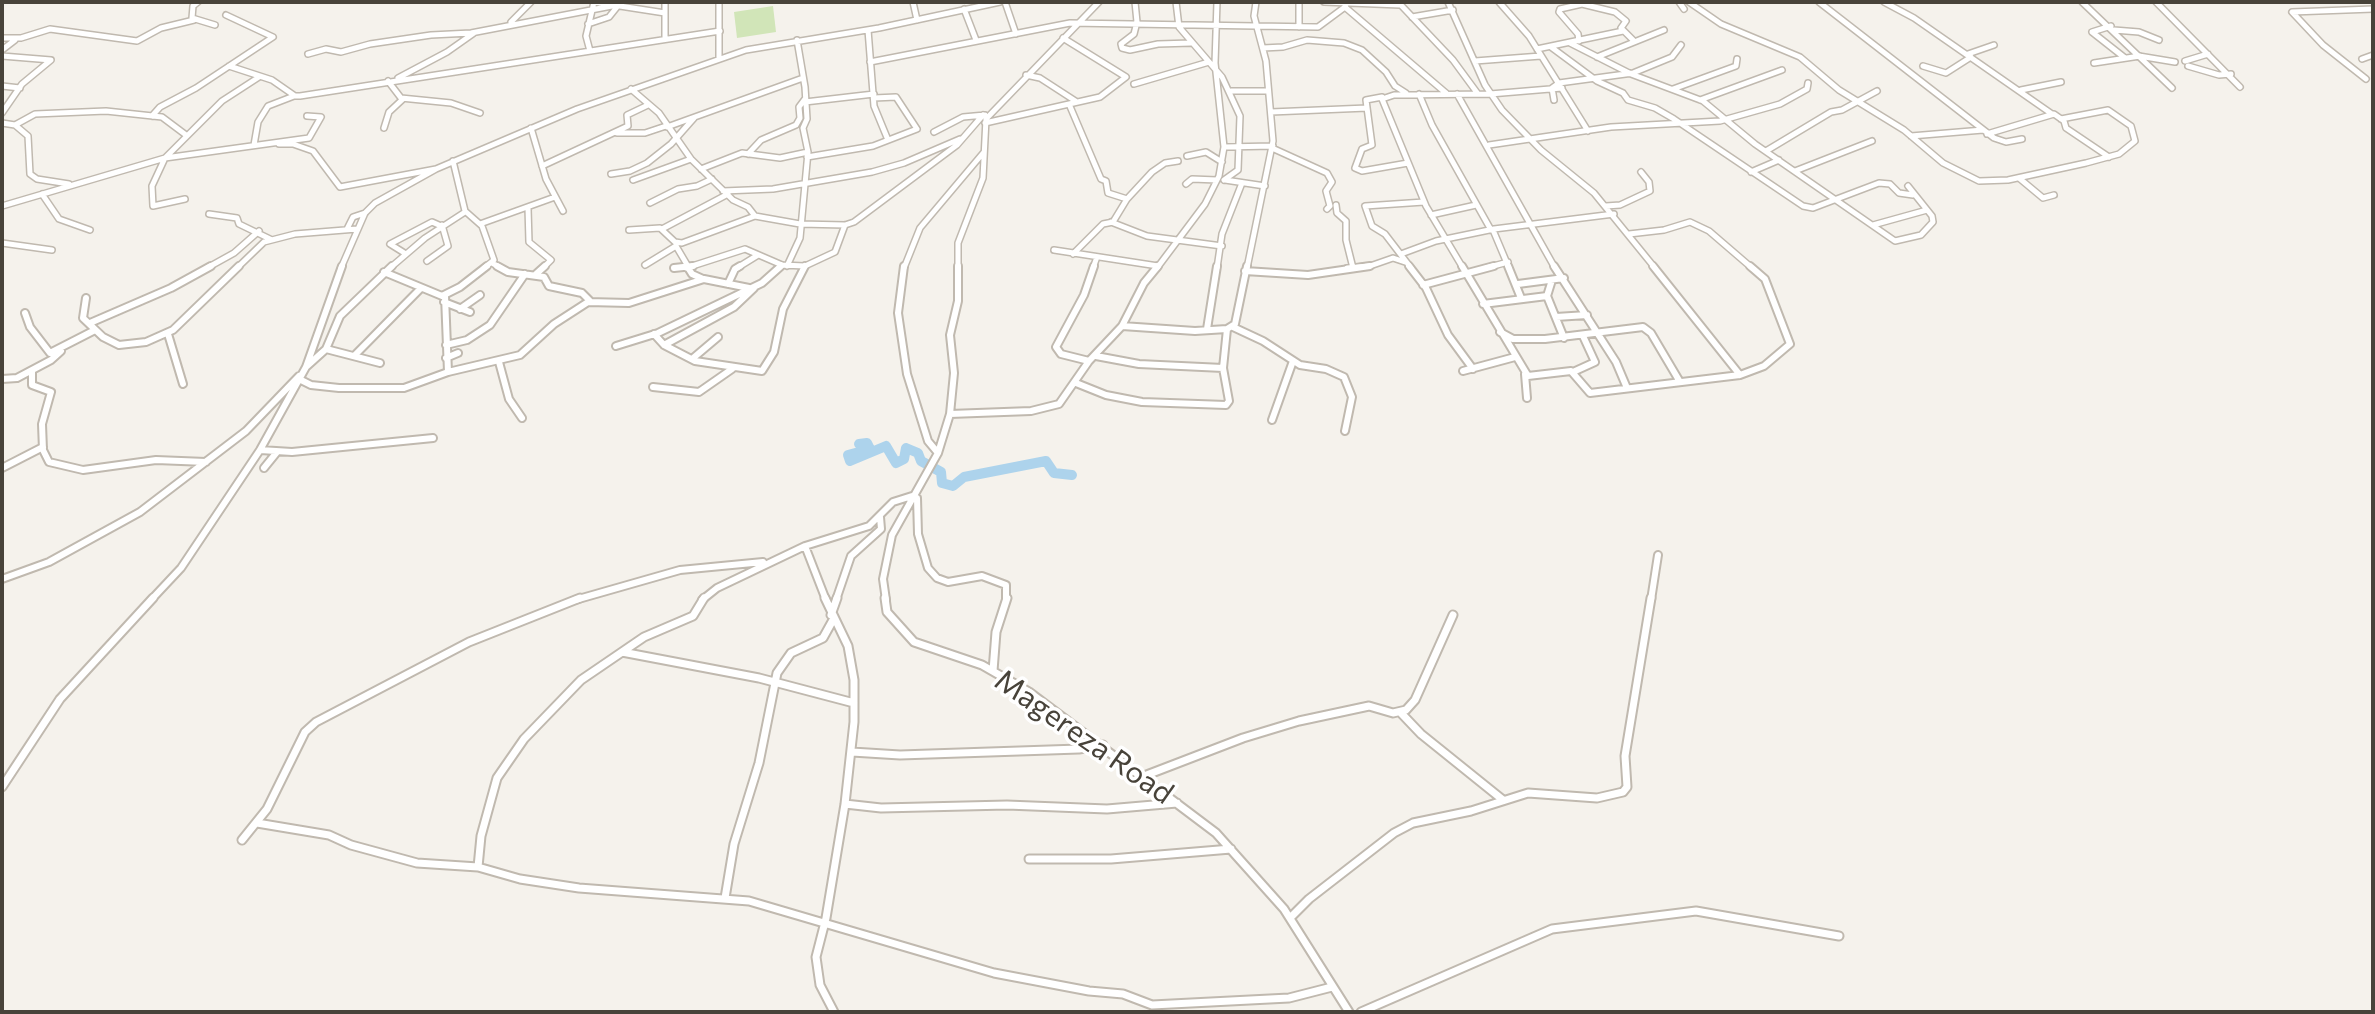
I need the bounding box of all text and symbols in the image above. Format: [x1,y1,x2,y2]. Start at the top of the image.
street label: Magereza Road [988,662,1180,812]

